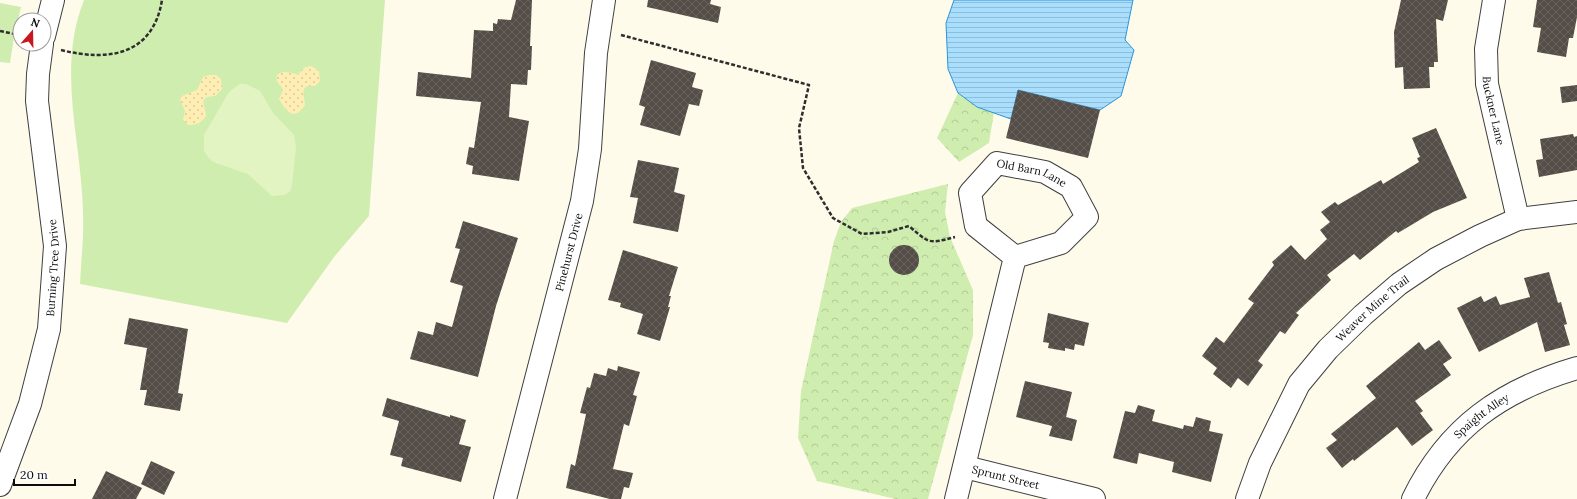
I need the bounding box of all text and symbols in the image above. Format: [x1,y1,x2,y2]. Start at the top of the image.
north arrow [12,12,52,52]
text: N [29,15,42,31]
street label: Buckner Lane [1480,76,1508,147]
street label: Old Barn Lane [995,156,1069,190]
street label: Pinehurst Drive [552,212,586,293]
street label: Burning Tree Drive [43,219,62,317]
street label: Weaver Mine Trail [1333,272,1412,345]
street label: Spaight Alley [1451,390,1512,441]
scale bar [14,461,75,487]
street label: Sprunt Street [971,462,1042,492]
text: 20 m [20,467,48,482]

